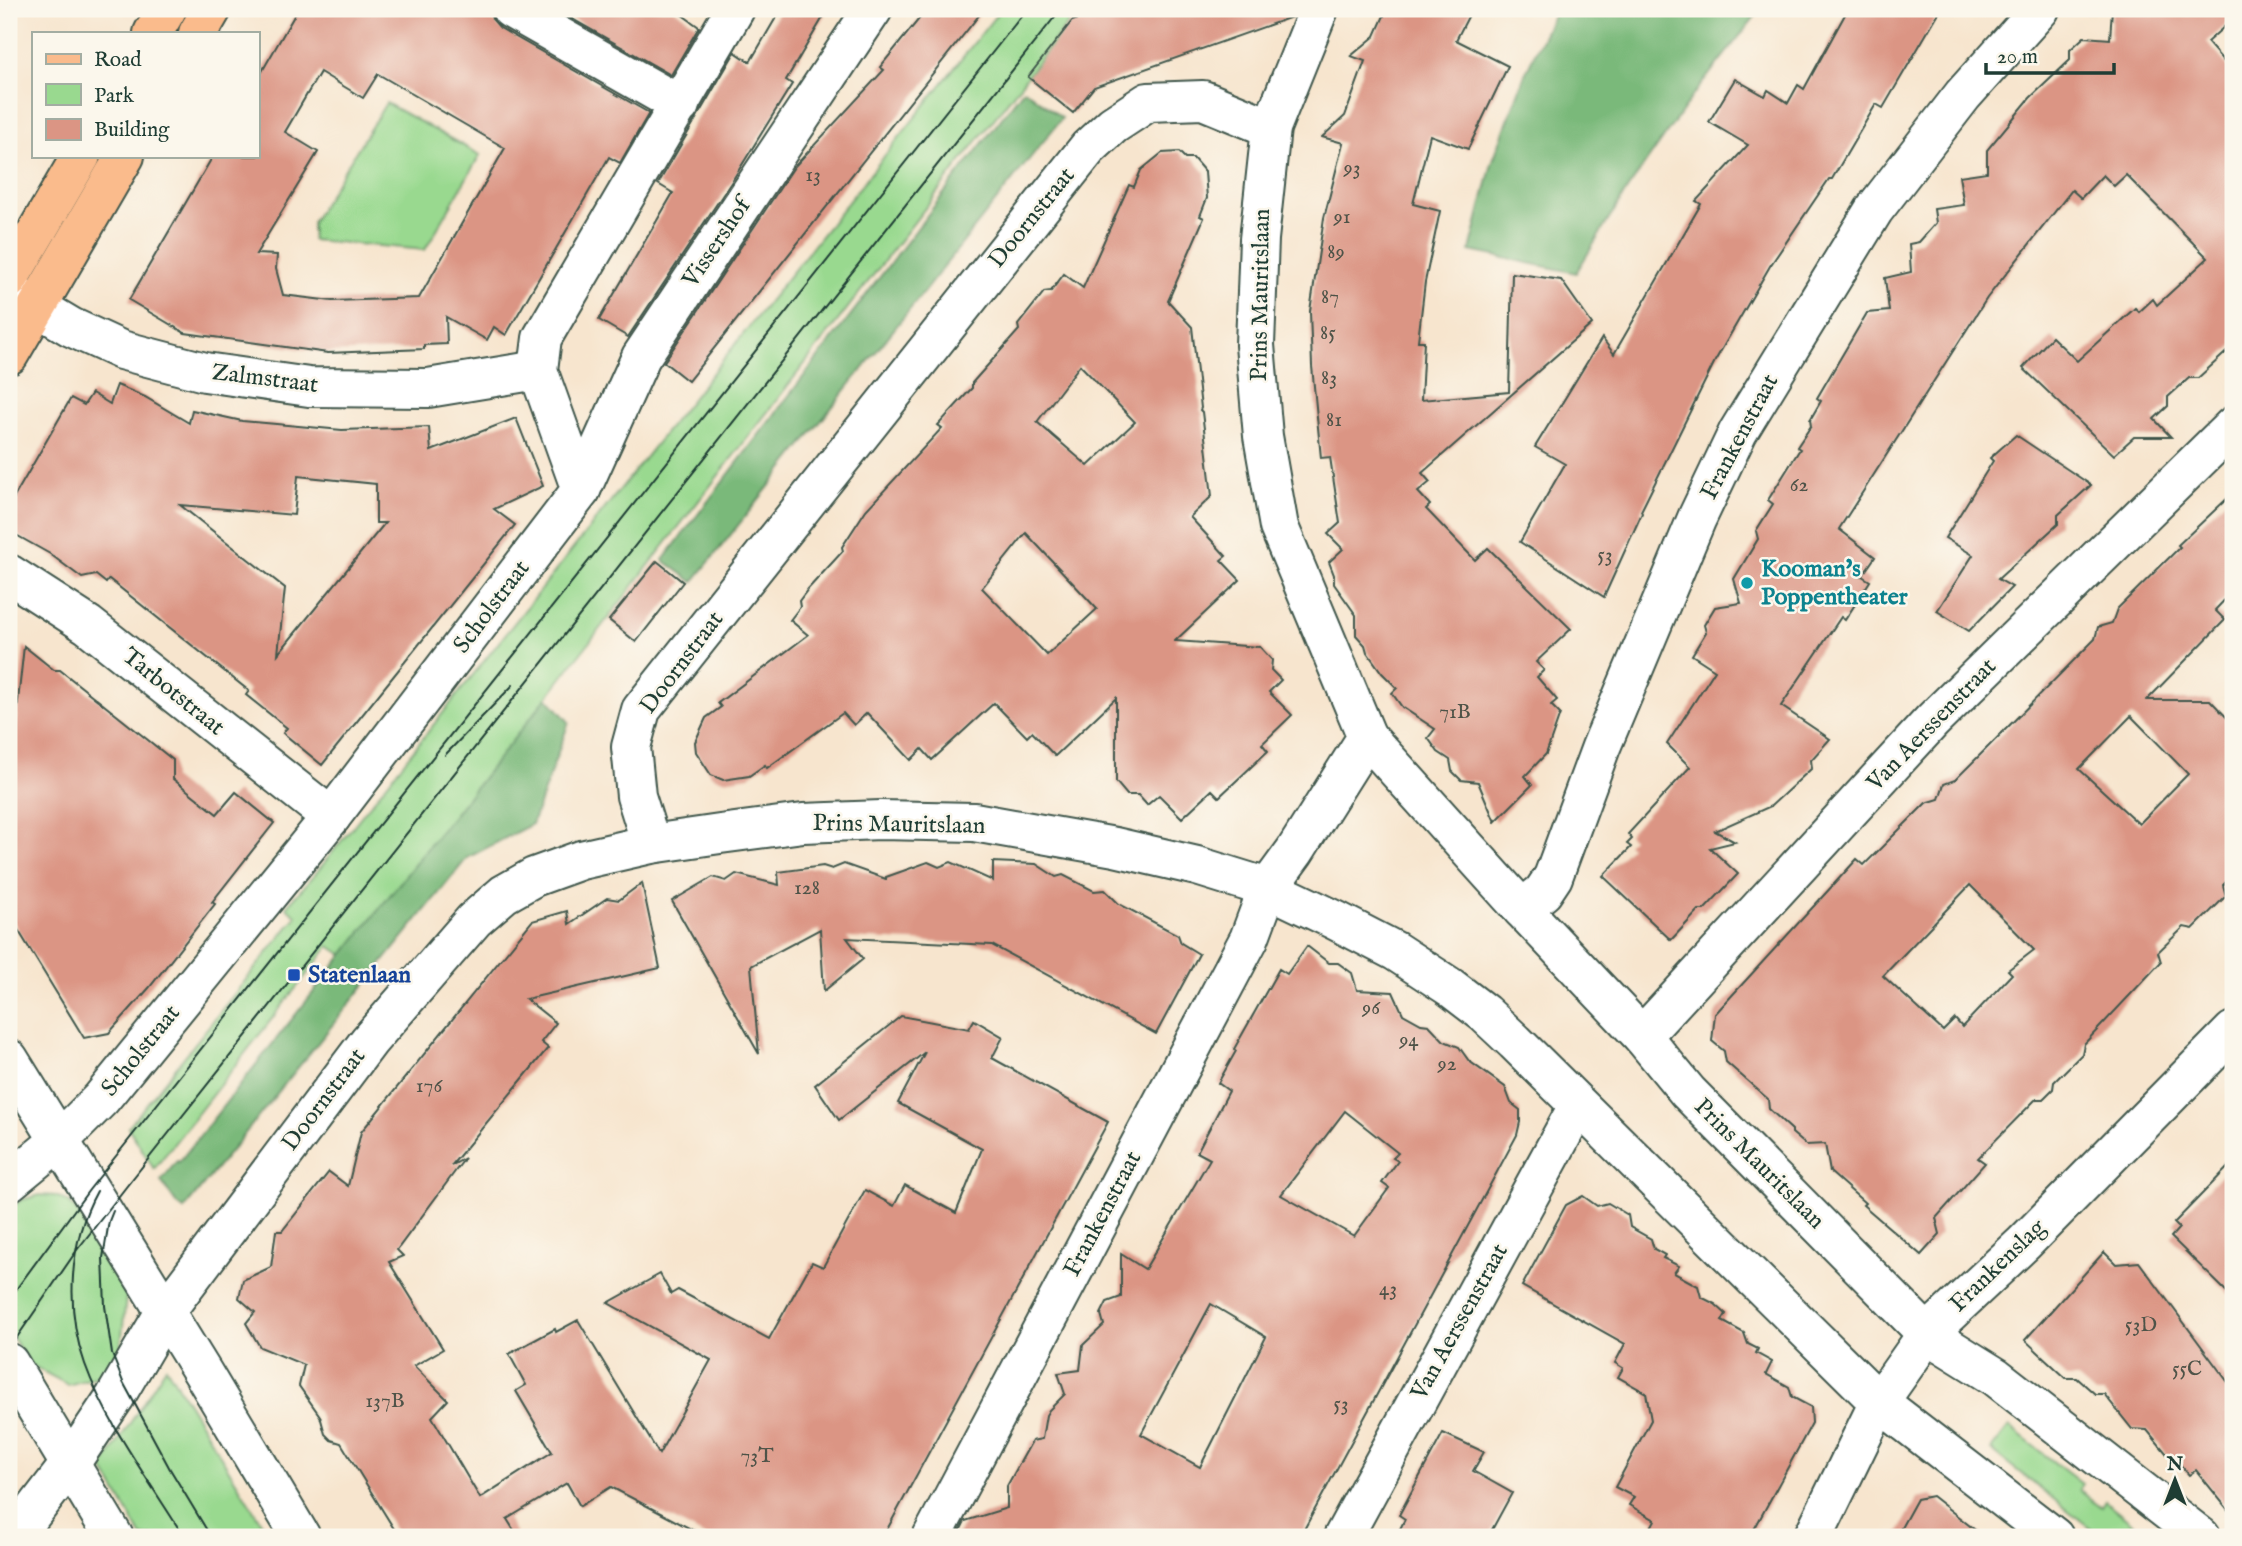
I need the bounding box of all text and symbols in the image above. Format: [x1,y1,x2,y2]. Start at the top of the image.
legend [32,32,259,158]
scale bar [1986,32,2114,76]
text: 20 m [1997,44,2038,71]
text: Road [94,47,142,74]
text: Park [94,83,135,110]
text: Building [94,117,170,144]
house number: 93 [1342,155,1361,182]
street label: Doornstraat [982,161,1082,275]
house number: 13 [805,162,821,189]
street label: Vissershof [675,189,761,295]
house number: 91 [1333,204,1350,231]
street label: Prins Mauritslaan [1244,208,1278,382]
house number: 89 [1327,239,1345,266]
house number: 87 [1321,284,1339,311]
house number: 85 [1320,320,1336,347]
street label: Zalmstraat [210,357,320,401]
house number: 83 [1321,365,1337,392]
street label: Frankenstraat [1694,369,1786,505]
house number: 81 [1326,407,1342,434]
house number: 62 [1790,472,1809,499]
house number: 53 [1597,542,1613,569]
street label: Scholstraat [447,554,537,660]
place label: Kooman's Poppentheater [1761,554,1908,613]
marker: Kooman's Poppentheater [1739,575,1755,591]
street label: Doornstraat [633,605,731,721]
street label: Tarbotstraat [115,641,231,743]
street label: Van Aerssenstraat [1860,652,2004,799]
house number: 71B [1439,699,1471,726]
street label: Prins Mauritslaan [812,808,986,842]
house number: 128 [794,875,820,902]
place label: Statenlaan [308,960,411,991]
marker: Statenlaan [286,967,302,983]
house number: 96 [1361,995,1381,1022]
street label: Scholstraat [95,999,187,1103]
house number: 94 [1398,1027,1419,1054]
street label: Doornstraat [275,1042,373,1158]
house number: 92 [1436,1051,1457,1078]
house number: 176 [416,1073,443,1100]
street label: Prins Mauritslaan [1687,1092,1831,1236]
street label: Frankenstraat [1057,1146,1149,1282]
street label: Frankenslag [1943,1212,2053,1319]
street label: Van Aerssenstraat [1404,1238,1516,1406]
house number: 43 [1379,1276,1397,1303]
house number: 53D [2125,1312,2157,1339]
house number: 55C [2172,1356,2202,1383]
house number: 137B [365,1388,405,1415]
house number: 53 [1333,1391,1349,1418]
house number: 73T [741,1443,774,1470]
north arrow [2140,1444,2210,1514]
text: N [2166,1453,2184,1477]

